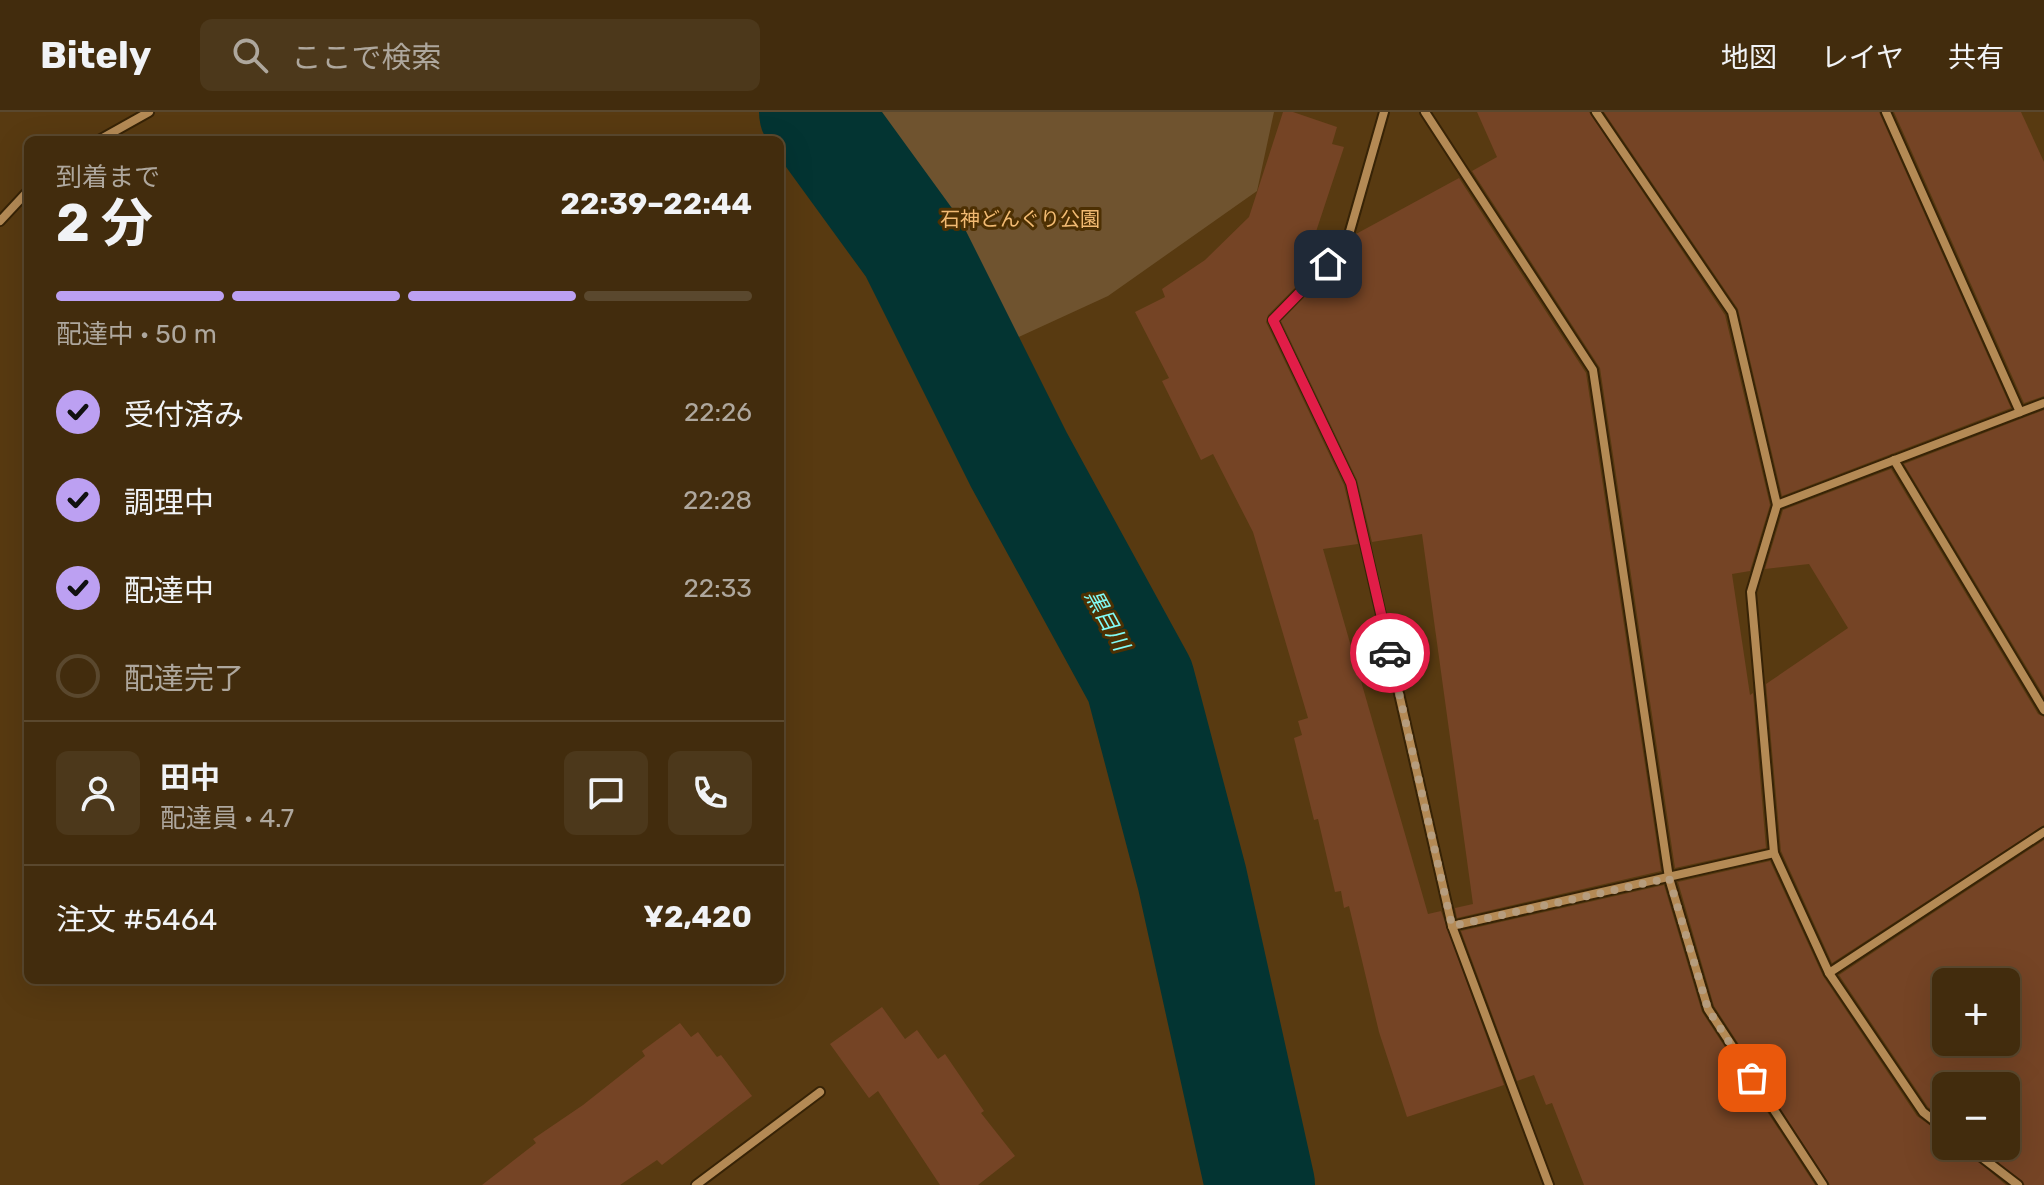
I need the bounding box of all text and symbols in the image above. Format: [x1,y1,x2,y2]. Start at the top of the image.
search box [200,19,760,91]
text: Bitely [40,32,152,78]
icon: search [228,33,272,77]
text: ここで検索 [292,40,442,76]
text: 地図 [1721,41,1777,74]
text: レイヤ [1821,41,1904,74]
text: 共有 [1948,41,2004,74]
text: 到着まで [56,162,160,193]
text: 22:39–22:44 [560,186,752,222]
text: 2 分 [56,192,153,254]
park label: 石神どんぐり公園 [940,207,1100,231]
pin [1294,230,1362,298]
icon: home [1306,242,1350,286]
text: 配達中 · 50 m [56,319,217,350]
icon: check [56,390,100,434]
text: 受付済み [124,397,244,433]
text: 22:26 [684,397,752,428]
icon: check [56,478,100,522]
text: 調理中 [124,485,214,521]
text: 22:28 [683,485,752,516]
icon: check [56,566,100,610]
text: 配達中 [124,573,214,609]
text: 22:33 [684,573,752,604]
water label: 黒目川 [1079,585,1136,657]
courier [1350,613,1430,693]
icon: car [1368,631,1412,675]
text: 配達完了 [124,661,244,697]
button: person [56,751,140,835]
button: chat [564,751,648,835]
button: phone [668,751,752,835]
text: 田中 [160,760,220,796]
text: 配達員 · 4.7 [160,803,294,834]
text: ¥2,420 [643,899,752,935]
text: 注文 #5464 [56,902,217,938]
map controls [1932,968,2020,1160]
button: + [1932,968,2020,1056]
pin [1718,1044,1786,1112]
icon: bag [1730,1056,1774,1100]
button: − [1932,1072,2020,1160]

